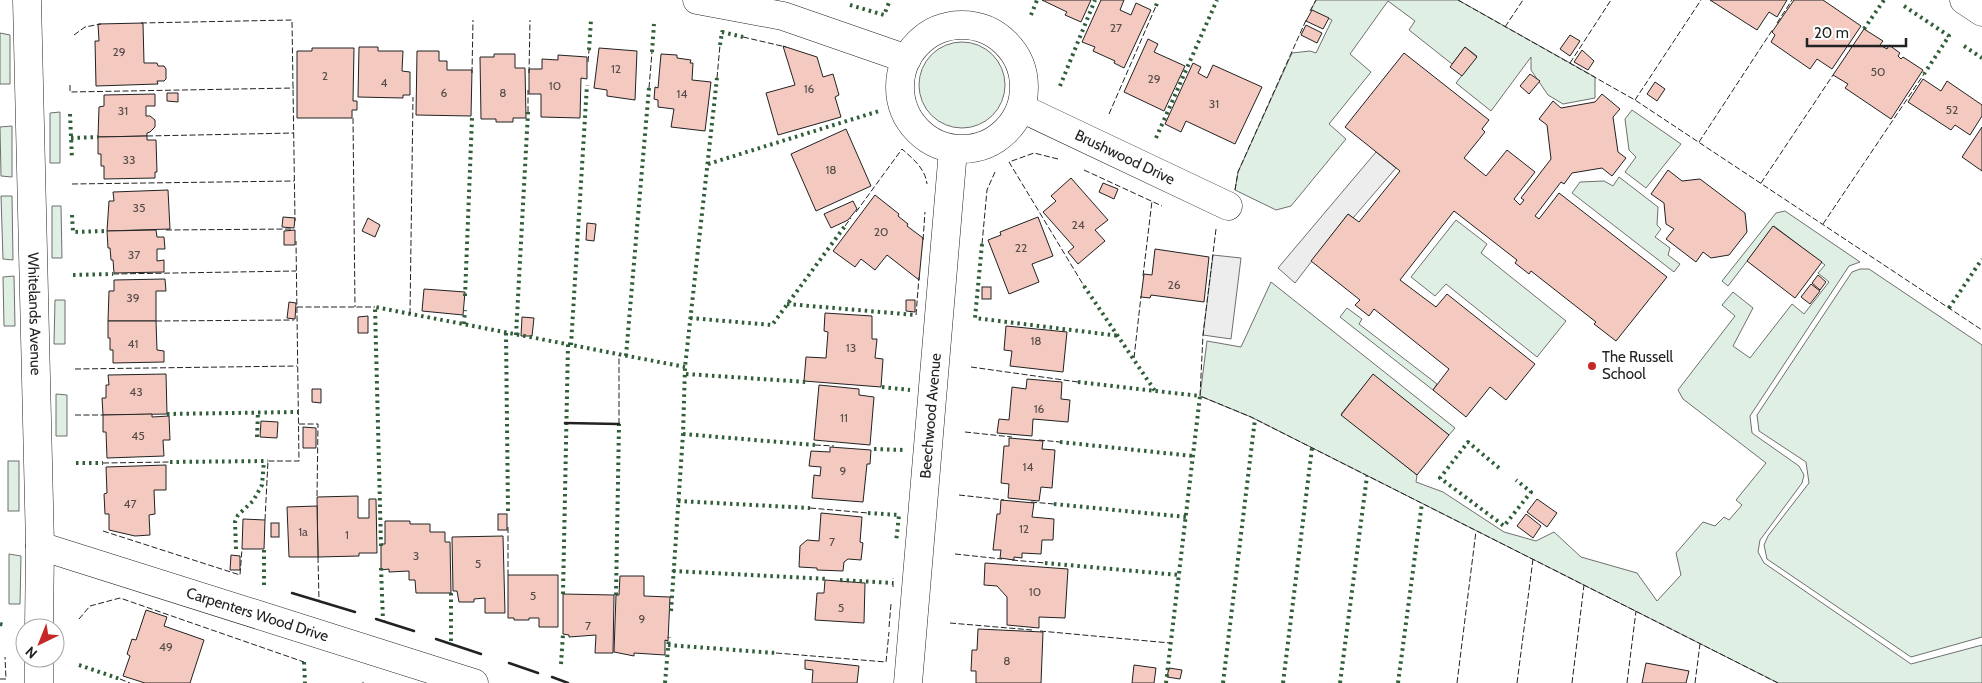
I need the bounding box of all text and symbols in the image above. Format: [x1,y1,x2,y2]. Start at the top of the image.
scale bar [1807,15,1906,47]
house number: 27 [1110,20,1122,35]
text: 20 m [1814,24,1849,42]
house number: 29 [112,44,126,59]
house number: 12 [611,61,621,76]
house number: 50 [1871,64,1885,79]
house number: 2 [322,68,328,83]
house number: 29 [1147,71,1161,86]
house number: 4 [381,75,388,90]
house number: 10 [549,78,561,93]
house number: 16 [804,81,815,96]
house number: 6 [441,85,448,100]
house number: 8 [499,85,507,100]
house number: 14 [677,86,687,101]
house number: 31 [1209,96,1219,111]
house number: 52 [1946,102,1958,117]
house number: 31 [118,103,128,118]
street label: Brushwood Drive [1072,126,1178,189]
house number: 33 [123,152,135,167]
house number: 18 [825,162,837,177]
house number: 35 [133,200,145,215]
house number: 24 [1071,217,1085,232]
house number: 20 [874,224,888,239]
house number: 22 [1015,240,1027,255]
house number: 37 [128,247,140,262]
street label: Whitelands Avenue [24,252,45,376]
house number: 26 [1167,277,1181,292]
house number: 39 [126,290,140,305]
house number: 18 [1030,333,1042,348]
house number: 41 [128,336,138,351]
house number: 13 [846,340,856,355]
place label: The Russell School [1602,348,1673,383]
street label: Beechwood Avenue [916,352,945,479]
marker: The Russell School [1586,360,1598,372]
house number: 43 [129,384,143,399]
house number: 16 [1034,401,1045,416]
house number: 11 [840,410,848,425]
house number: 45 [131,428,145,443]
house number: 14 [1023,459,1033,474]
house number: 9 [840,463,847,478]
house number: 47 [124,496,136,511]
house number: 12 [1019,521,1029,536]
house number: 1a [298,524,308,539]
house number: 1 [345,527,349,542]
house number: 7 [829,534,835,549]
house number: 3 [413,548,419,563]
house number: 5 [475,556,481,571]
street label: Carpenters Wood Drive [184,584,331,646]
house number: 10 [1029,584,1041,599]
house number: 5 [530,588,536,603]
house number: 5 [838,600,844,615]
house number: 9 [639,611,646,626]
north arrow [15,618,65,668]
house number: 7 [585,618,591,633]
house number: 49 [159,639,173,654]
text: N [21,643,41,662]
house number: 8 [1003,653,1011,668]

